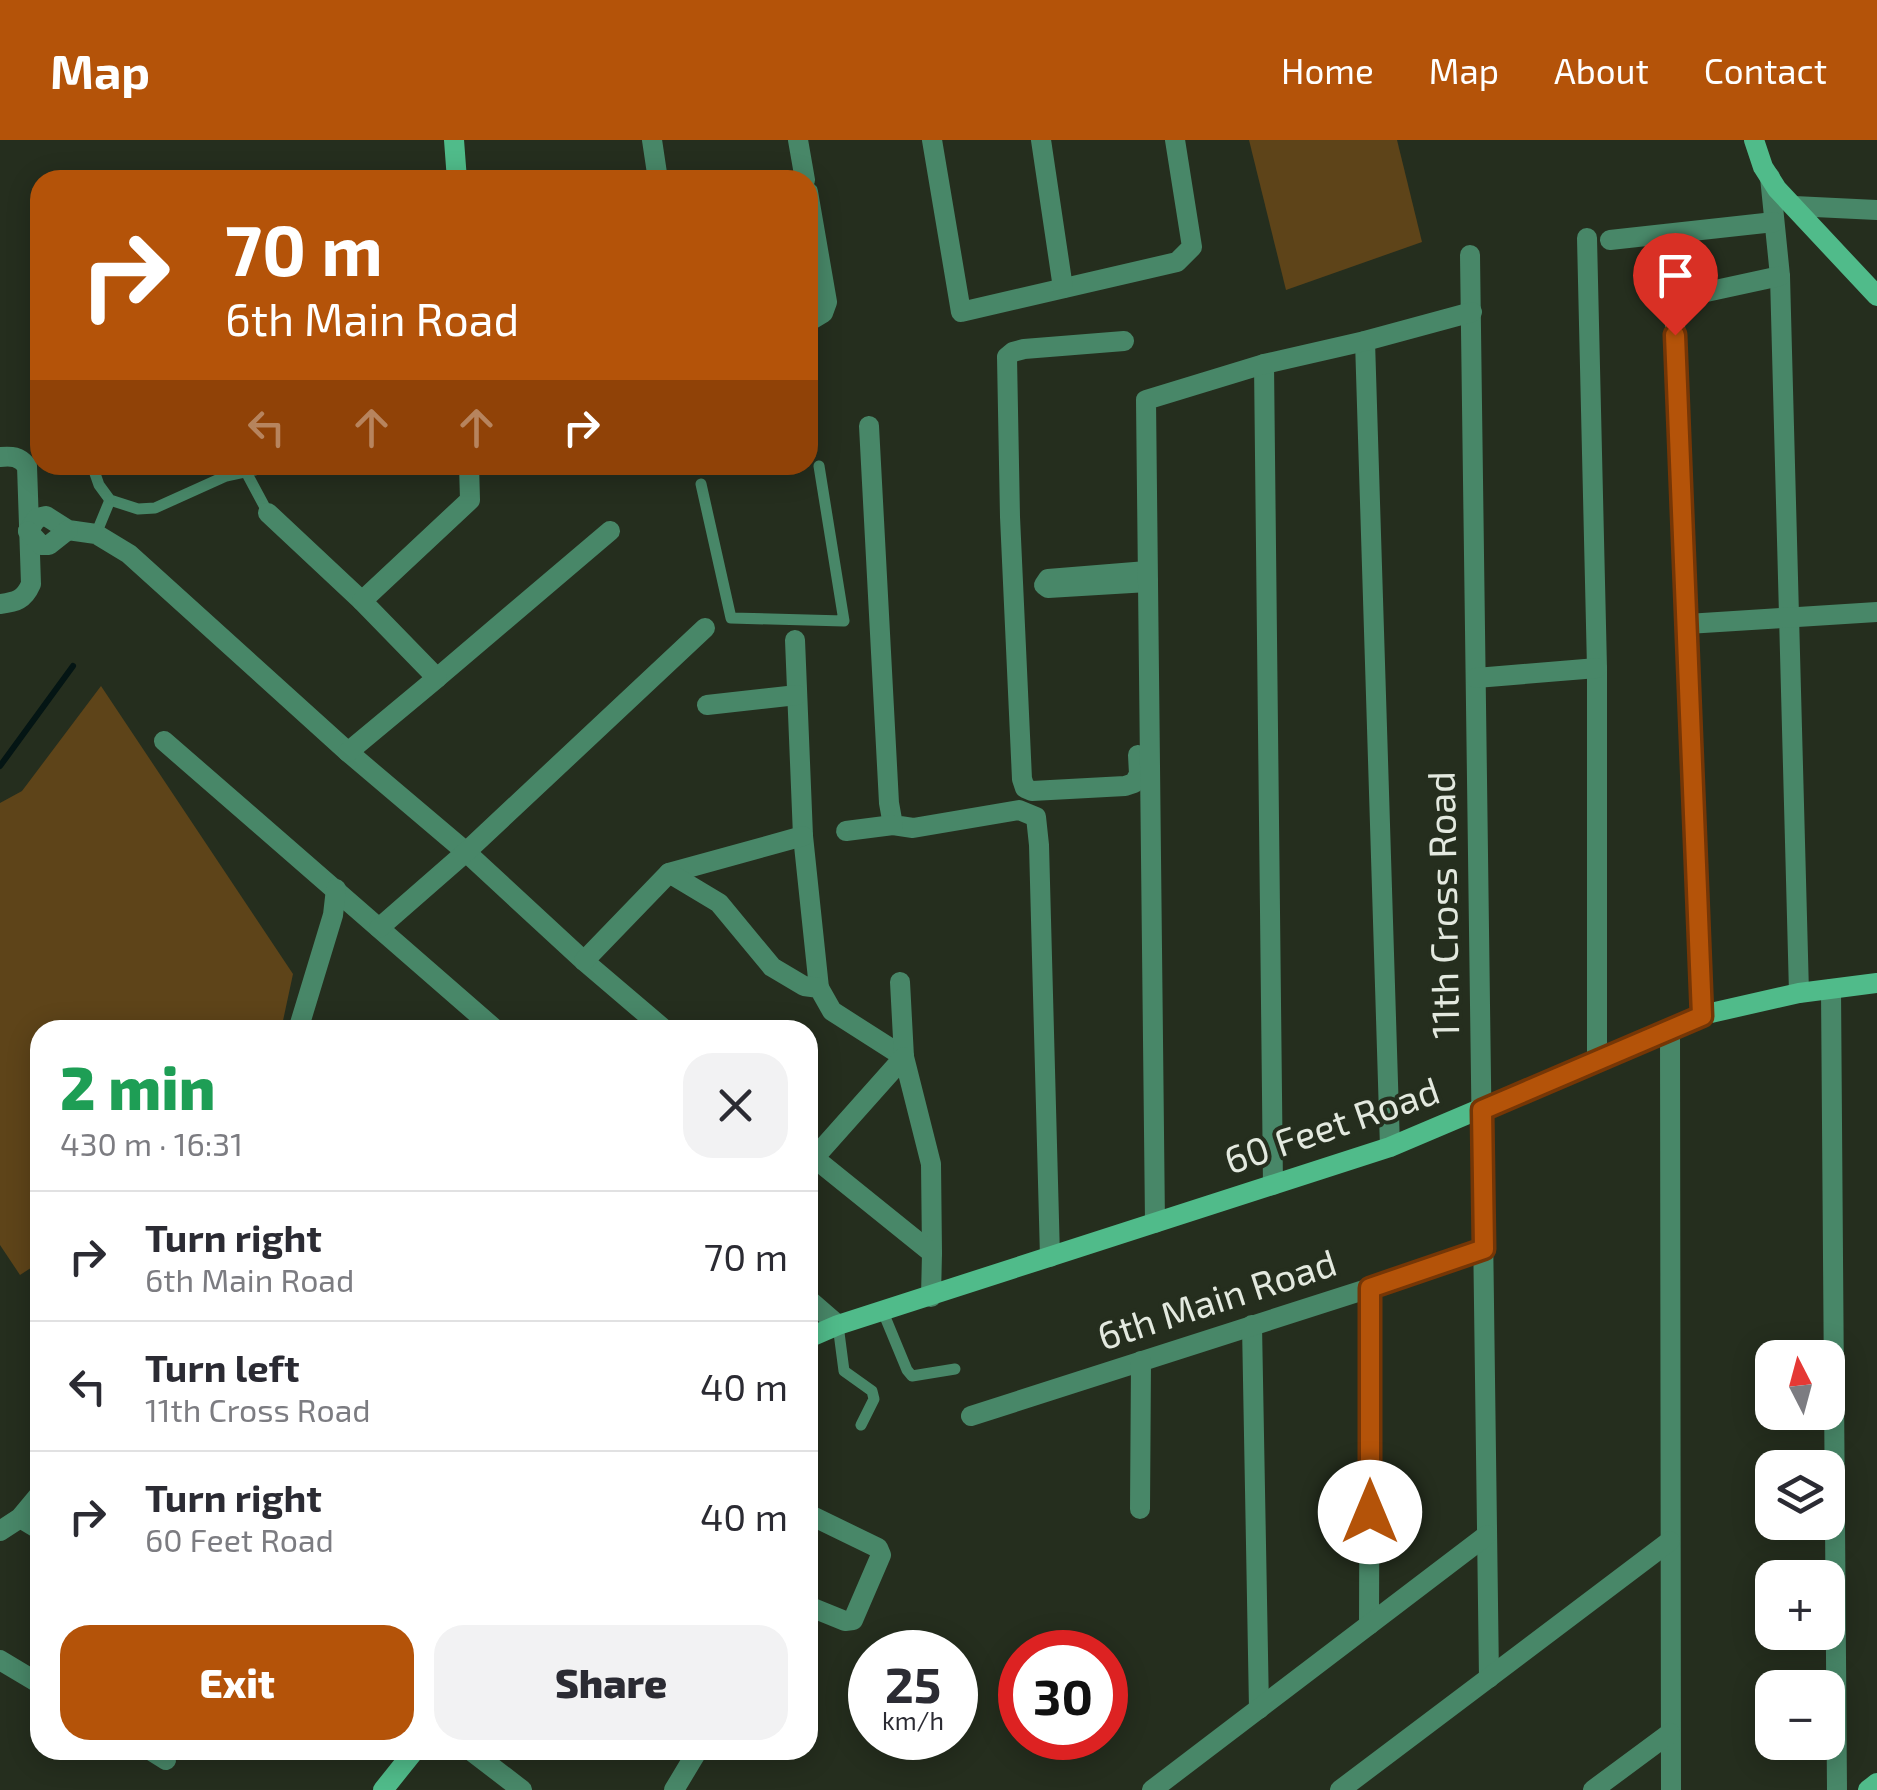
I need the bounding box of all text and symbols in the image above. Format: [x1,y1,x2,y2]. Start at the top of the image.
text: Map [50,41,150,99]
text: Home [1281,49,1374,91]
text: Map [1429,49,1499,91]
text: About [1554,49,1649,91]
text: Contact [1704,49,1827,91]
text: 70 m [225,206,383,290]
icon: right [60,210,190,340]
pin [1633,233,1718,336]
icon: arrive [1648,248,1703,303]
text: 6th Main Road [225,291,519,345]
icon: left [239,400,294,455]
icon: ahead [344,400,399,455]
icon: ahead [449,400,504,455]
icon: right [554,400,609,455]
street label: 11th Cross Road [1417,771,1467,1039]
text: 2 min [60,1050,215,1122]
button: close [683,1053,788,1158]
street label: 60 Feet Road [1218,1066,1445,1182]
text: 430 m · 16:31 [60,1124,243,1162]
text: Turn right [145,1214,322,1260]
icon: right [60,1229,115,1284]
text: 70 m [704,1233,788,1279]
street label: 6th Main Road [1091,1238,1342,1358]
text: 6th Main Road [145,1260,354,1298]
north arrow [1755,1340,1845,1430]
map controls [1755,1340,1845,1760]
text: Turn left [145,1344,300,1390]
icon: left [60,1359,115,1414]
text: 40 m [700,1363,788,1409]
text: 11th Cross Road [145,1390,371,1428]
button: layers [1755,1450,1845,1540]
position arrow [1318,1460,1422,1564]
text: Turn right [145,1474,322,1520]
icon: right [60,1489,115,1544]
text: 40 m [700,1493,788,1539]
text: 60 Feet Road [145,1520,334,1558]
button: + [1755,1560,1845,1650]
button: Exit [60,1625,414,1740]
button: Share [434,1625,788,1740]
speed limit sign: 30 [998,1630,1128,1760]
text: 25 [885,1653,941,1713]
button: − [1755,1670,1845,1760]
text: km/h [882,1705,944,1735]

